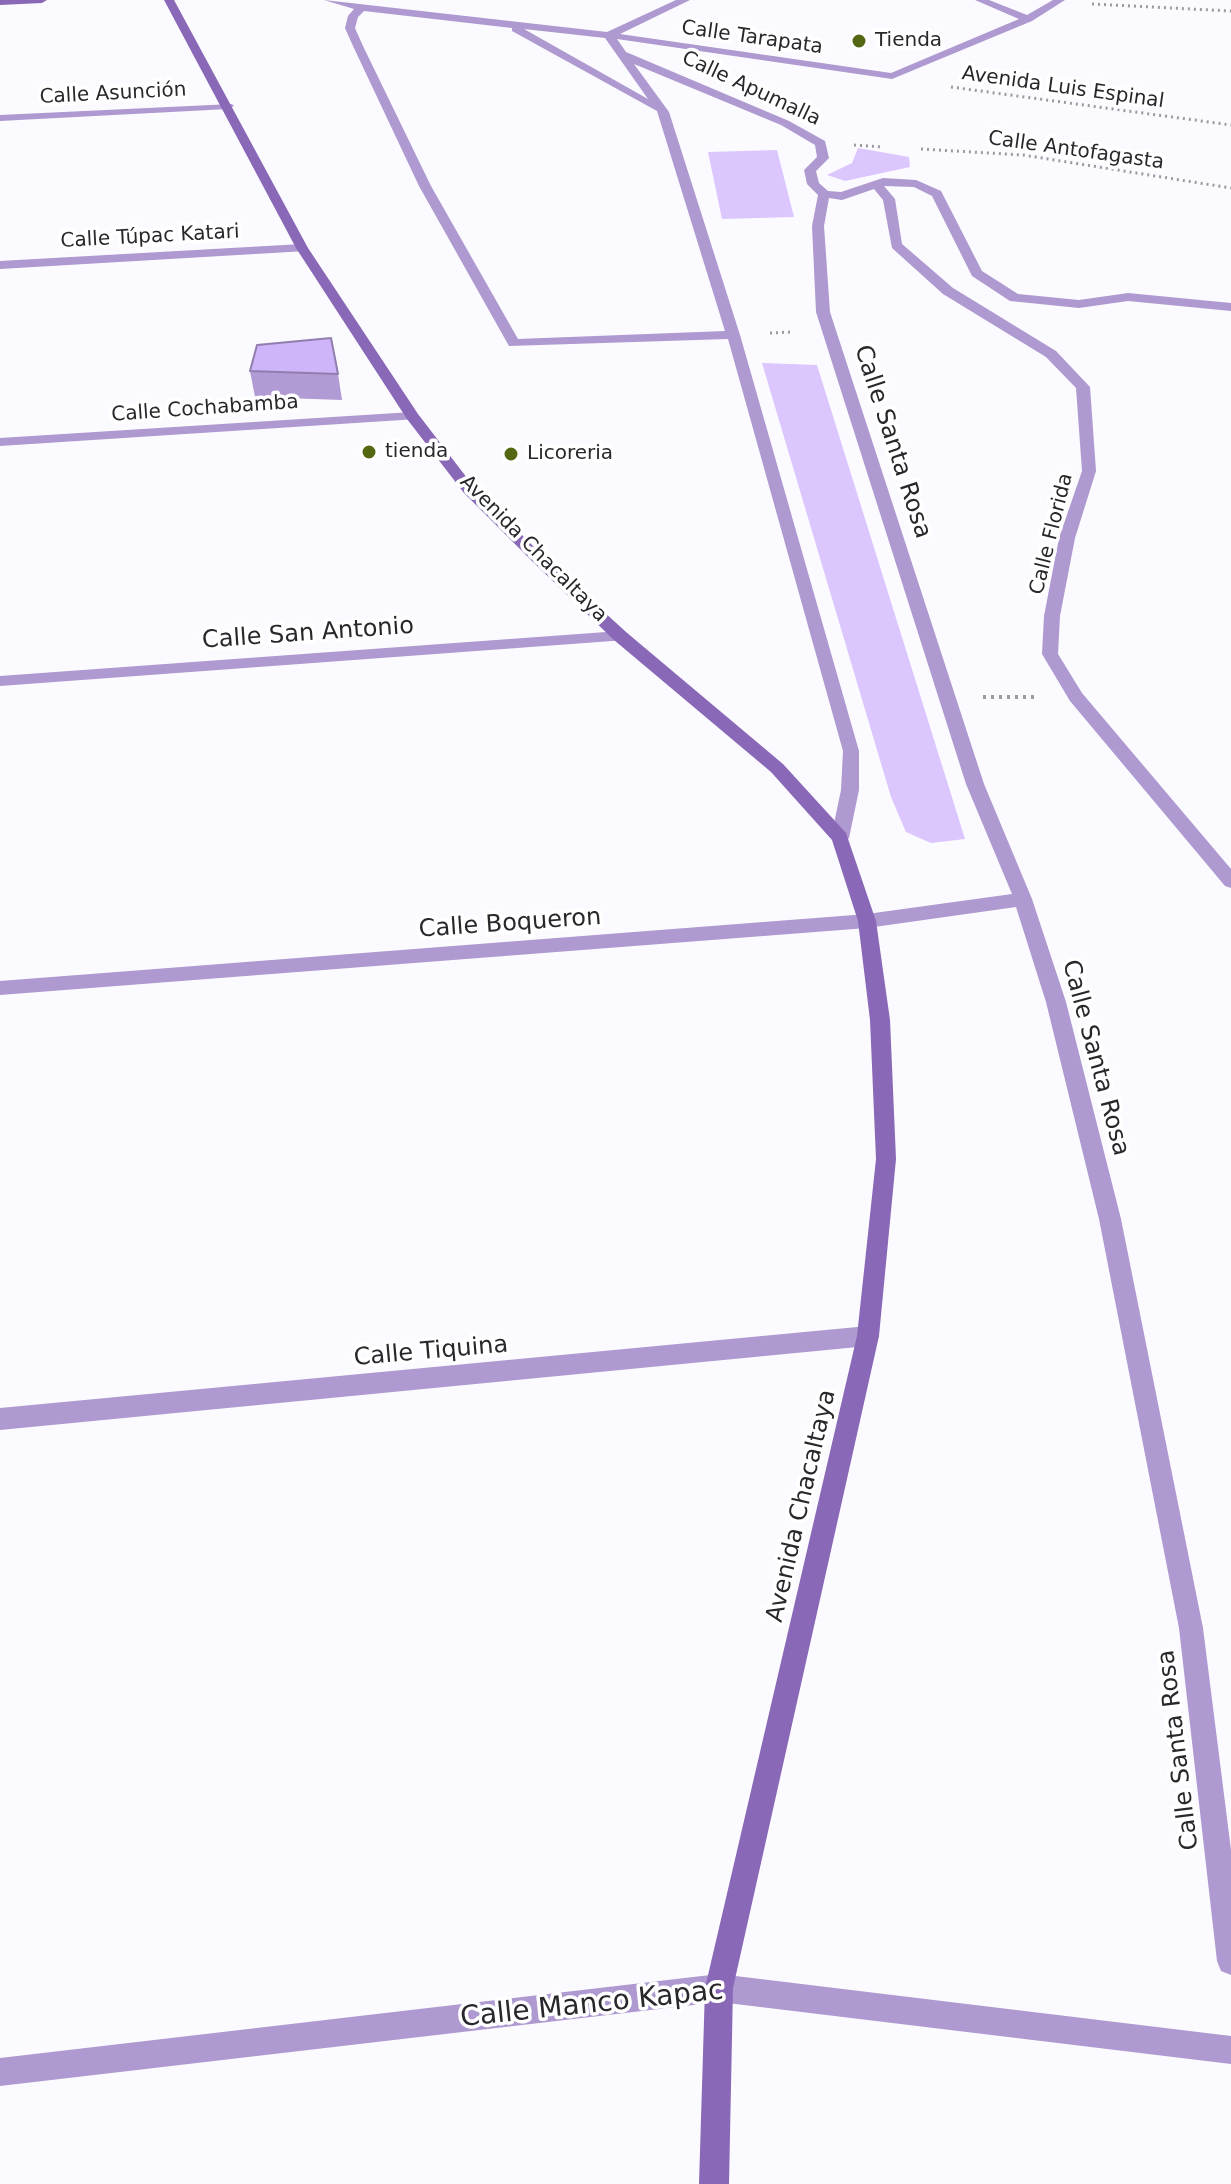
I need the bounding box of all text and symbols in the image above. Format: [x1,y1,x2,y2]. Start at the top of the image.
street label: Calle Tarapata [680,16,824,60]
place label: Tienda [875,29,942,53]
marker: Tienda [850,32,868,50]
street label: Calle Apumalla [678,46,824,132]
street label: Avenida Luis Espinal [960,62,1166,114]
street label: Calle Asunción [39,78,187,110]
street label: Calle Antofagasta [987,127,1165,175]
street label: Calle Túpac Katari [60,220,240,254]
street label: Calle Santa Rosa [847,342,937,542]
street label: Calle Cochabamba [111,390,299,428]
place label: tienda [385,440,448,464]
place label: Licoreria [527,442,613,466]
marker: tienda [360,443,378,461]
marker: Licoreria [502,445,520,463]
street label: Avenida Chacaltaya [454,470,612,628]
street label: Calle Florida [1025,471,1079,597]
street label: Calle San Antonio [201,612,415,656]
street label: Calle Boqueron [418,903,602,945]
street label: Calle Santa Rosa [1055,957,1135,1159]
street label: Calle Tiquina [353,1331,509,1373]
street label: Avenida Chacaltaya [761,1387,843,1625]
street label: Calle Santa Rosa [1152,1648,1206,1852]
street label: Calle Manco Kapac [459,1974,725,2036]

